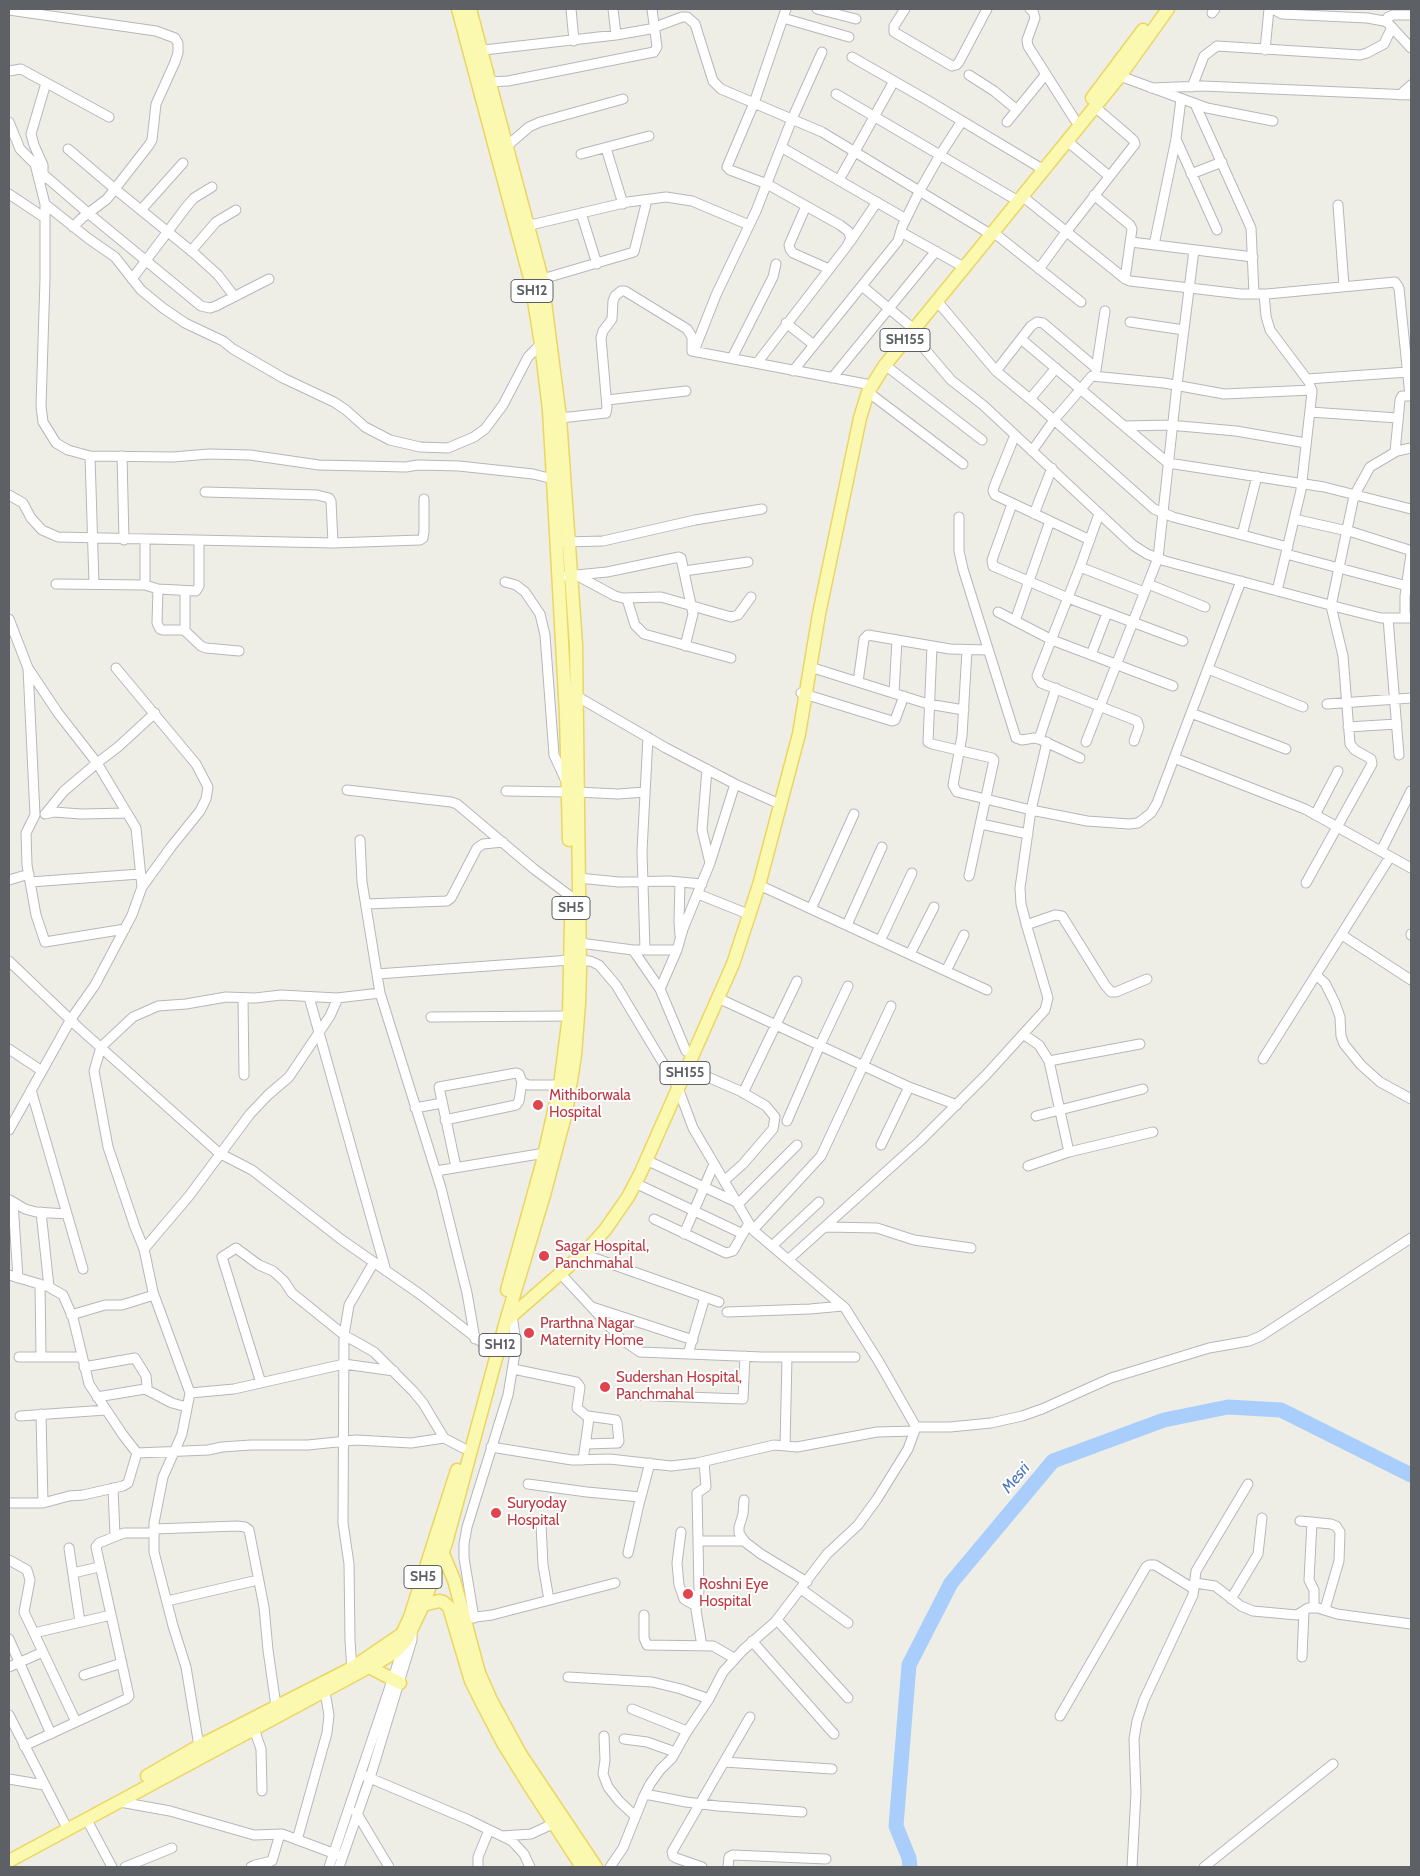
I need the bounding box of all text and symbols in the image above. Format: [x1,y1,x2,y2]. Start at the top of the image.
road number: SH12 [511,280,553,302]
road number: SH155 [880,328,930,352]
road number: SH5 [552,896,590,920]
road number: SH155 [660,1062,710,1084]
place label: Mithiborwala Hospital [549,1087,631,1122]
marker: Mithiborwala Hospital [531,1098,545,1112]
place label: Sagar Hospital, Panchmahal [555,1238,649,1273]
marker: Sagar Hospital, Panchmahal [537,1249,551,1263]
place label: Prarthna Nagar Maternity Home [540,1315,644,1350]
marker: Prarthna Nagar Maternity Home [522,1326,536,1340]
road number: SH12 [479,1334,521,1356]
place label: Sudershan Hospital, Panchmahal [616,1369,742,1404]
marker: Sudershan Hospital, Panchmahal [598,1380,612,1394]
water label: Mesri [998,1459,1034,1497]
place label: Suryoday Hospital [507,1495,567,1530]
marker: Suryoday Hospital [489,1506,503,1520]
road number: SH5 [404,1565,442,1588]
place label: Roshni Eye Hospital [699,1576,768,1611]
marker: Roshni Eye Hospital [681,1587,695,1601]

